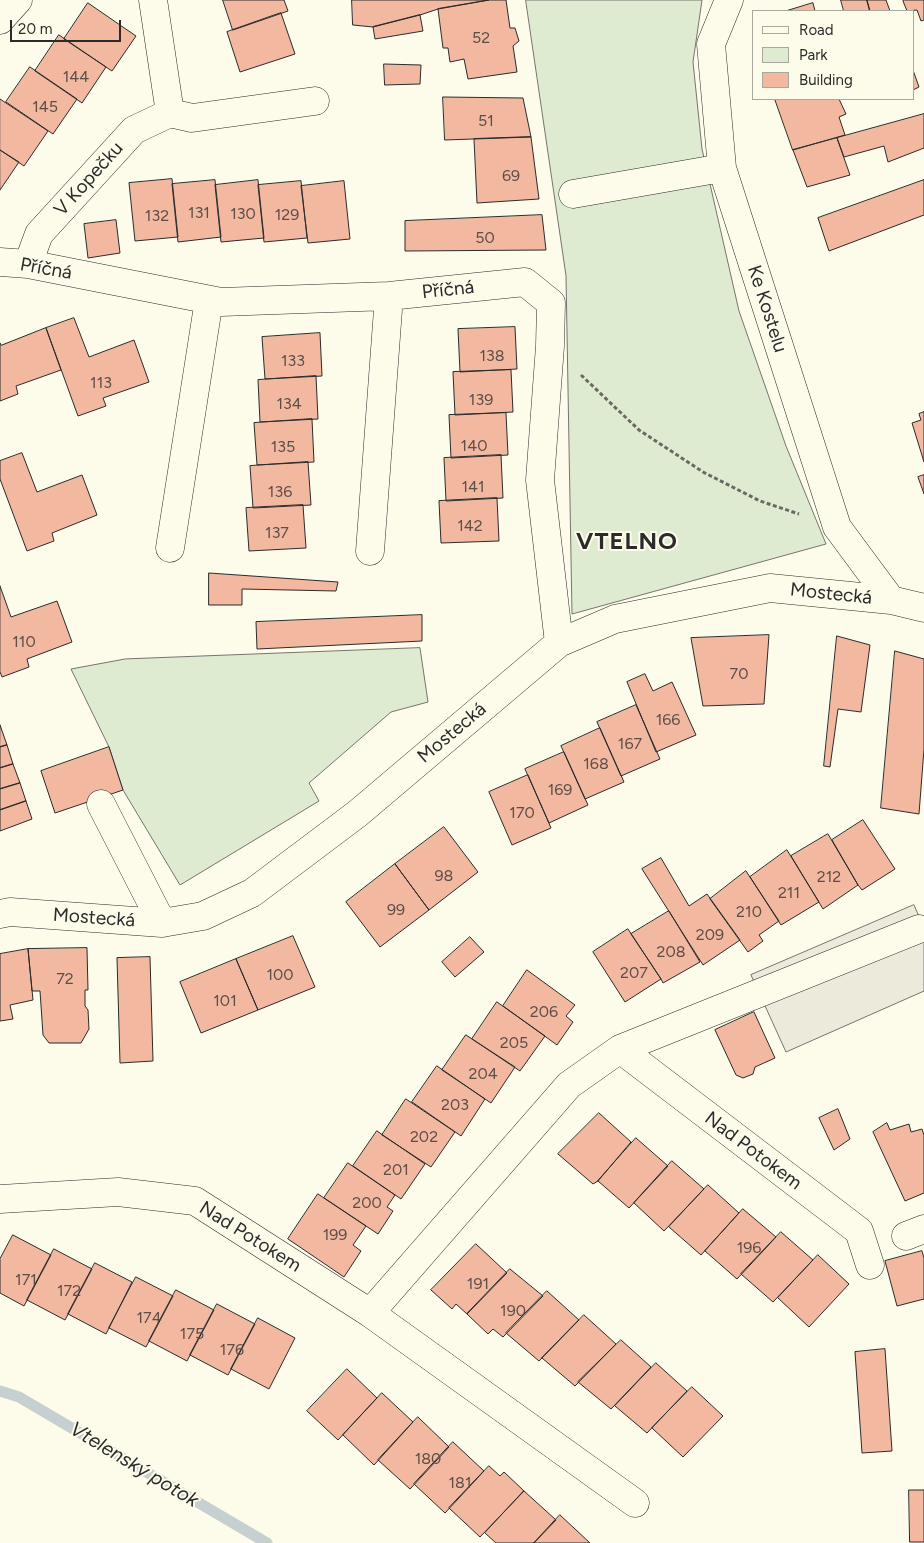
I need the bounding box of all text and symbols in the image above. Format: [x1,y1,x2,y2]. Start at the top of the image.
scale bar [12,10,124,42]
legend [752,10,914,100]
text: 20 m [18,20,52,38]
text: Road [799,21,834,39]
house number: 52 [472,28,490,48]
text: Park [799,46,828,64]
house number: 144 [63,67,89,87]
text: Building [799,71,853,89]
house number: 145 [32,97,58,117]
house number: 51 [478,111,494,131]
street label: V Kopečku [50,137,128,221]
house number: 69 [502,166,520,186]
house number: 131 [188,203,210,223]
house number: 130 [230,204,256,224]
house number: 129 [275,205,299,225]
house number: 132 [145,206,169,226]
house number: 50 [475,228,495,248]
street label: Příčná [18,253,74,285]
street label: Ke Kostelu [742,263,792,355]
street label: Příčná [421,276,475,304]
house number: 138 [479,346,505,366]
house number: 133 [281,351,305,371]
house number: 113 [90,373,112,393]
house number: 139 [469,390,493,410]
house number: 134 [276,394,302,414]
house number: 140 [461,436,487,456]
house number: 135 [271,437,295,457]
house number: 141 [461,477,485,497]
house number: 136 [268,482,292,502]
house number: 142 [457,516,483,536]
house number: 137 [265,523,289,543]
district label: VTELNO [575,528,679,556]
street label: Mostecká [789,578,873,610]
house number: 110 [12,632,36,652]
house number: 70 [730,664,748,684]
street label: Mostecká [413,698,491,768]
house number: 166 [656,710,680,730]
house number: 167 [618,734,642,754]
house number: 168 [583,754,609,774]
house number: 169 [548,780,572,800]
house number: 170 [509,803,535,823]
house number: 98 [435,866,453,886]
house number: 212 [817,867,841,887]
house number: 211 [778,883,800,903]
house number: 99 [387,900,405,920]
house number: 210 [736,902,762,922]
street label: Mostecká [52,904,136,932]
house number: 209 [696,925,724,945]
house number: 208 [656,942,686,962]
house number: 207 [620,963,648,983]
house number: 100 [266,965,294,985]
house number: 72 [56,969,74,989]
house number: 101 [213,991,237,1011]
house number: 206 [530,1002,558,1022]
house number: 205 [500,1033,528,1053]
house number: 204 [468,1064,498,1084]
house number: 203 [441,1095,469,1115]
street label: Nad Potokem [700,1107,806,1195]
house number: 202 [410,1127,438,1147]
house number: 201 [383,1160,409,1180]
house number: 200 [352,1193,382,1213]
street label: Nad Potokem [195,1197,305,1277]
house number: 199 [323,1225,347,1245]
house number: 196 [737,1238,761,1258]
house number: 171 [15,1270,37,1290]
house number: 191 [467,1274,489,1294]
house number: 172 [57,1281,81,1301]
house number: 190 [500,1301,526,1321]
house number: 174 [136,1308,162,1328]
house number: 175 [180,1324,204,1344]
house number: 176 [220,1340,244,1360]
water label: Vtelenský potok [65,1417,203,1513]
house number: 180 [415,1449,441,1469]
house number: 181 [448,1473,472,1493]

